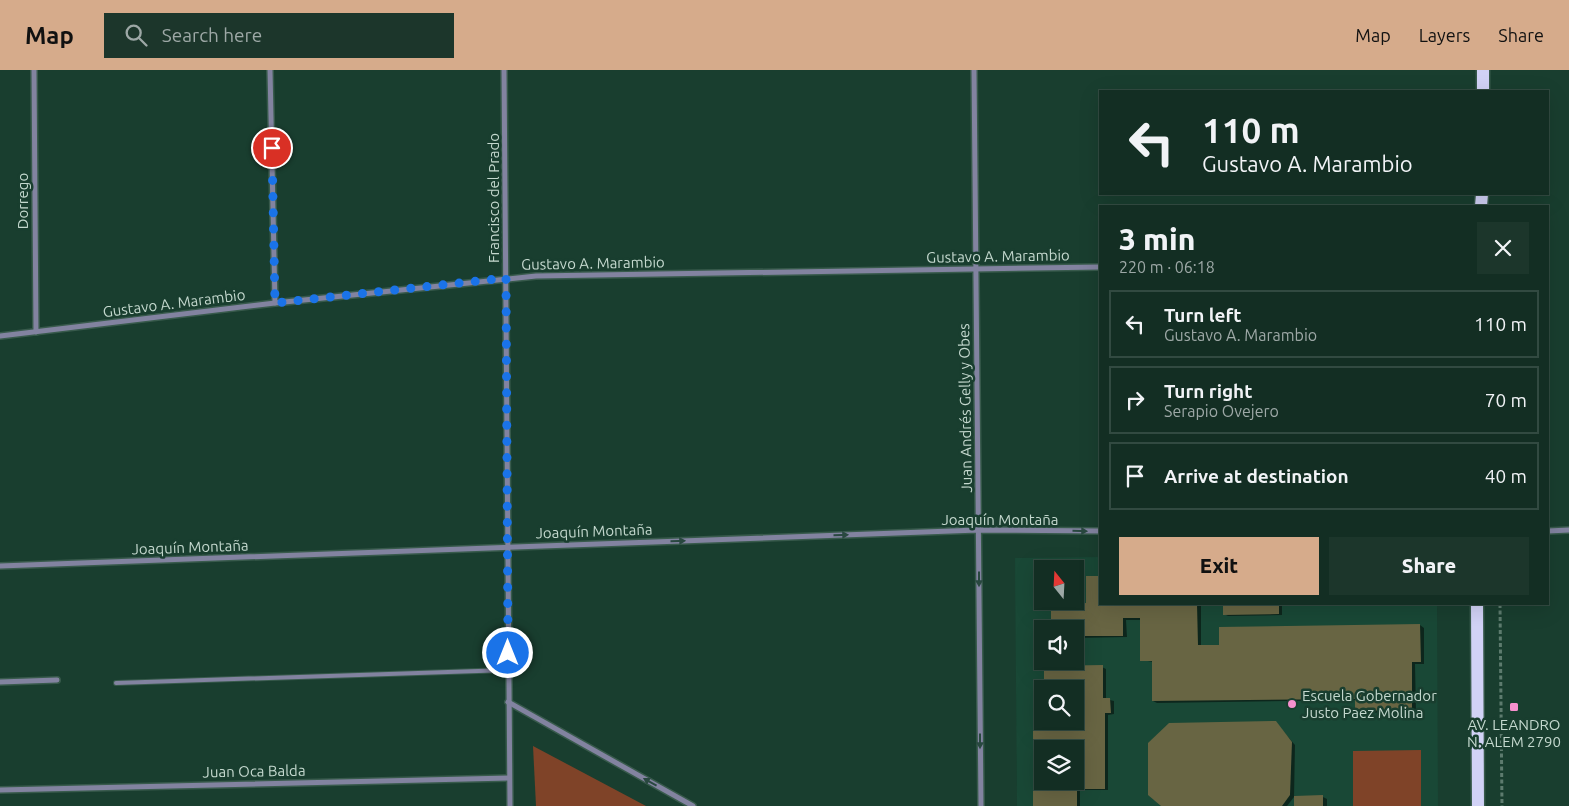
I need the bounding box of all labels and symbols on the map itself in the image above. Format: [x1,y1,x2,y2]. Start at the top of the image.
pin [251,127,293,169]
street label: Francisco del Prado [485,133,502,263]
street label: Dorrego [14,173,31,229]
street label: Gustavo A. Marambio [926,246,1070,266]
street label: Gustavo A. Marambio [521,253,665,273]
street label: Gustavo A. Marambio [102,286,246,320]
street label: Juan Andrés Gelly y Obes [955,323,975,493]
street label: Joaquín Montaña [941,511,1059,528]
street label: Joaquín Montaña [535,520,653,542]
one-way arrow [1072,527,1088,535]
one-way arrow [833,531,849,539]
street label: Joaquín Montaña [131,536,249,558]
one-way arrow [671,536,687,544]
north arrow [1034,560,1084,610]
one-way arrow [975,571,983,587]
position arrow [481,626,533,678]
place label: Escuela Gobernador Justo Paez Molina [1302,687,1437,721]
marker: Escuela Gobernador Justo Paez Molina [1286,698,1298,710]
marker: AV. LEANDRO N. ALEM 2790 [1508,701,1520,713]
place label: AV. LEANDRO N. ALEM 2790 [1467,716,1561,750]
one-way arrow [976,734,984,750]
street label: Juan Oca Balda [202,762,306,780]
one-way arrow [643,778,658,786]

